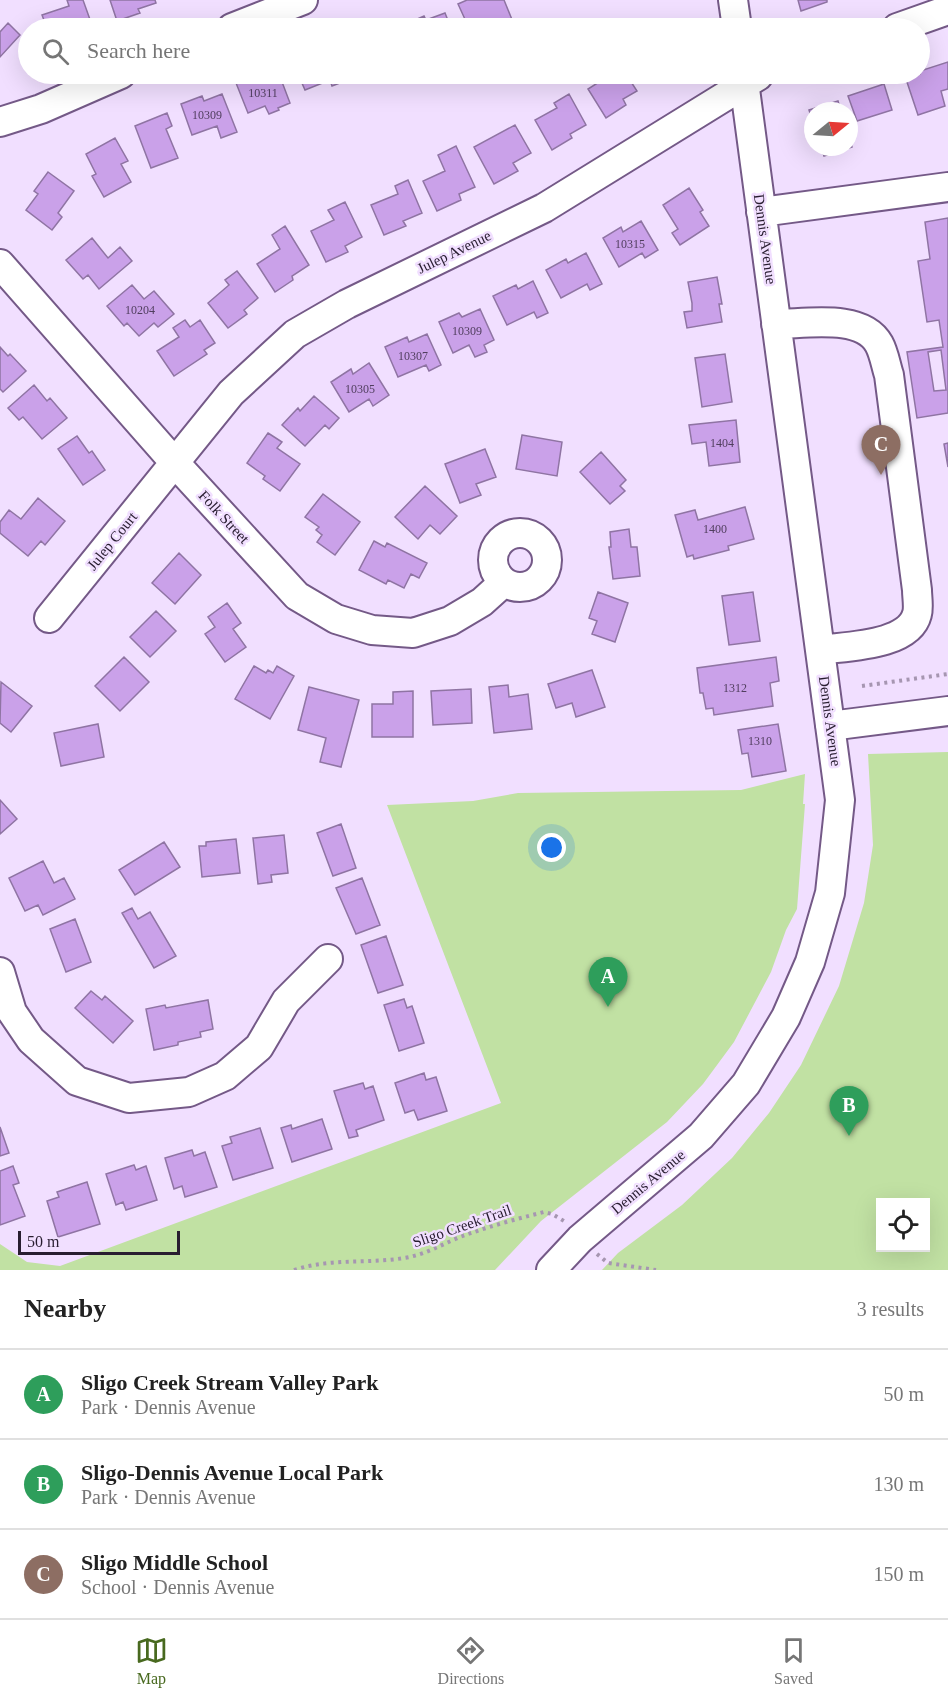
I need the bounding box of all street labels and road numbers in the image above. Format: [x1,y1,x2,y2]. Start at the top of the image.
street label: Dennis Avenue [751,193,779,285]
street label: Julep Avenue [414,227,494,277]
street label: Folk Street [196,487,253,547]
street label: Julep Court [84,508,141,573]
street label: Dennis Avenue [816,675,844,767]
street label: Dennis Avenue [608,1146,688,1217]
street label: Sligo Creek Trail [411,1202,513,1250]

